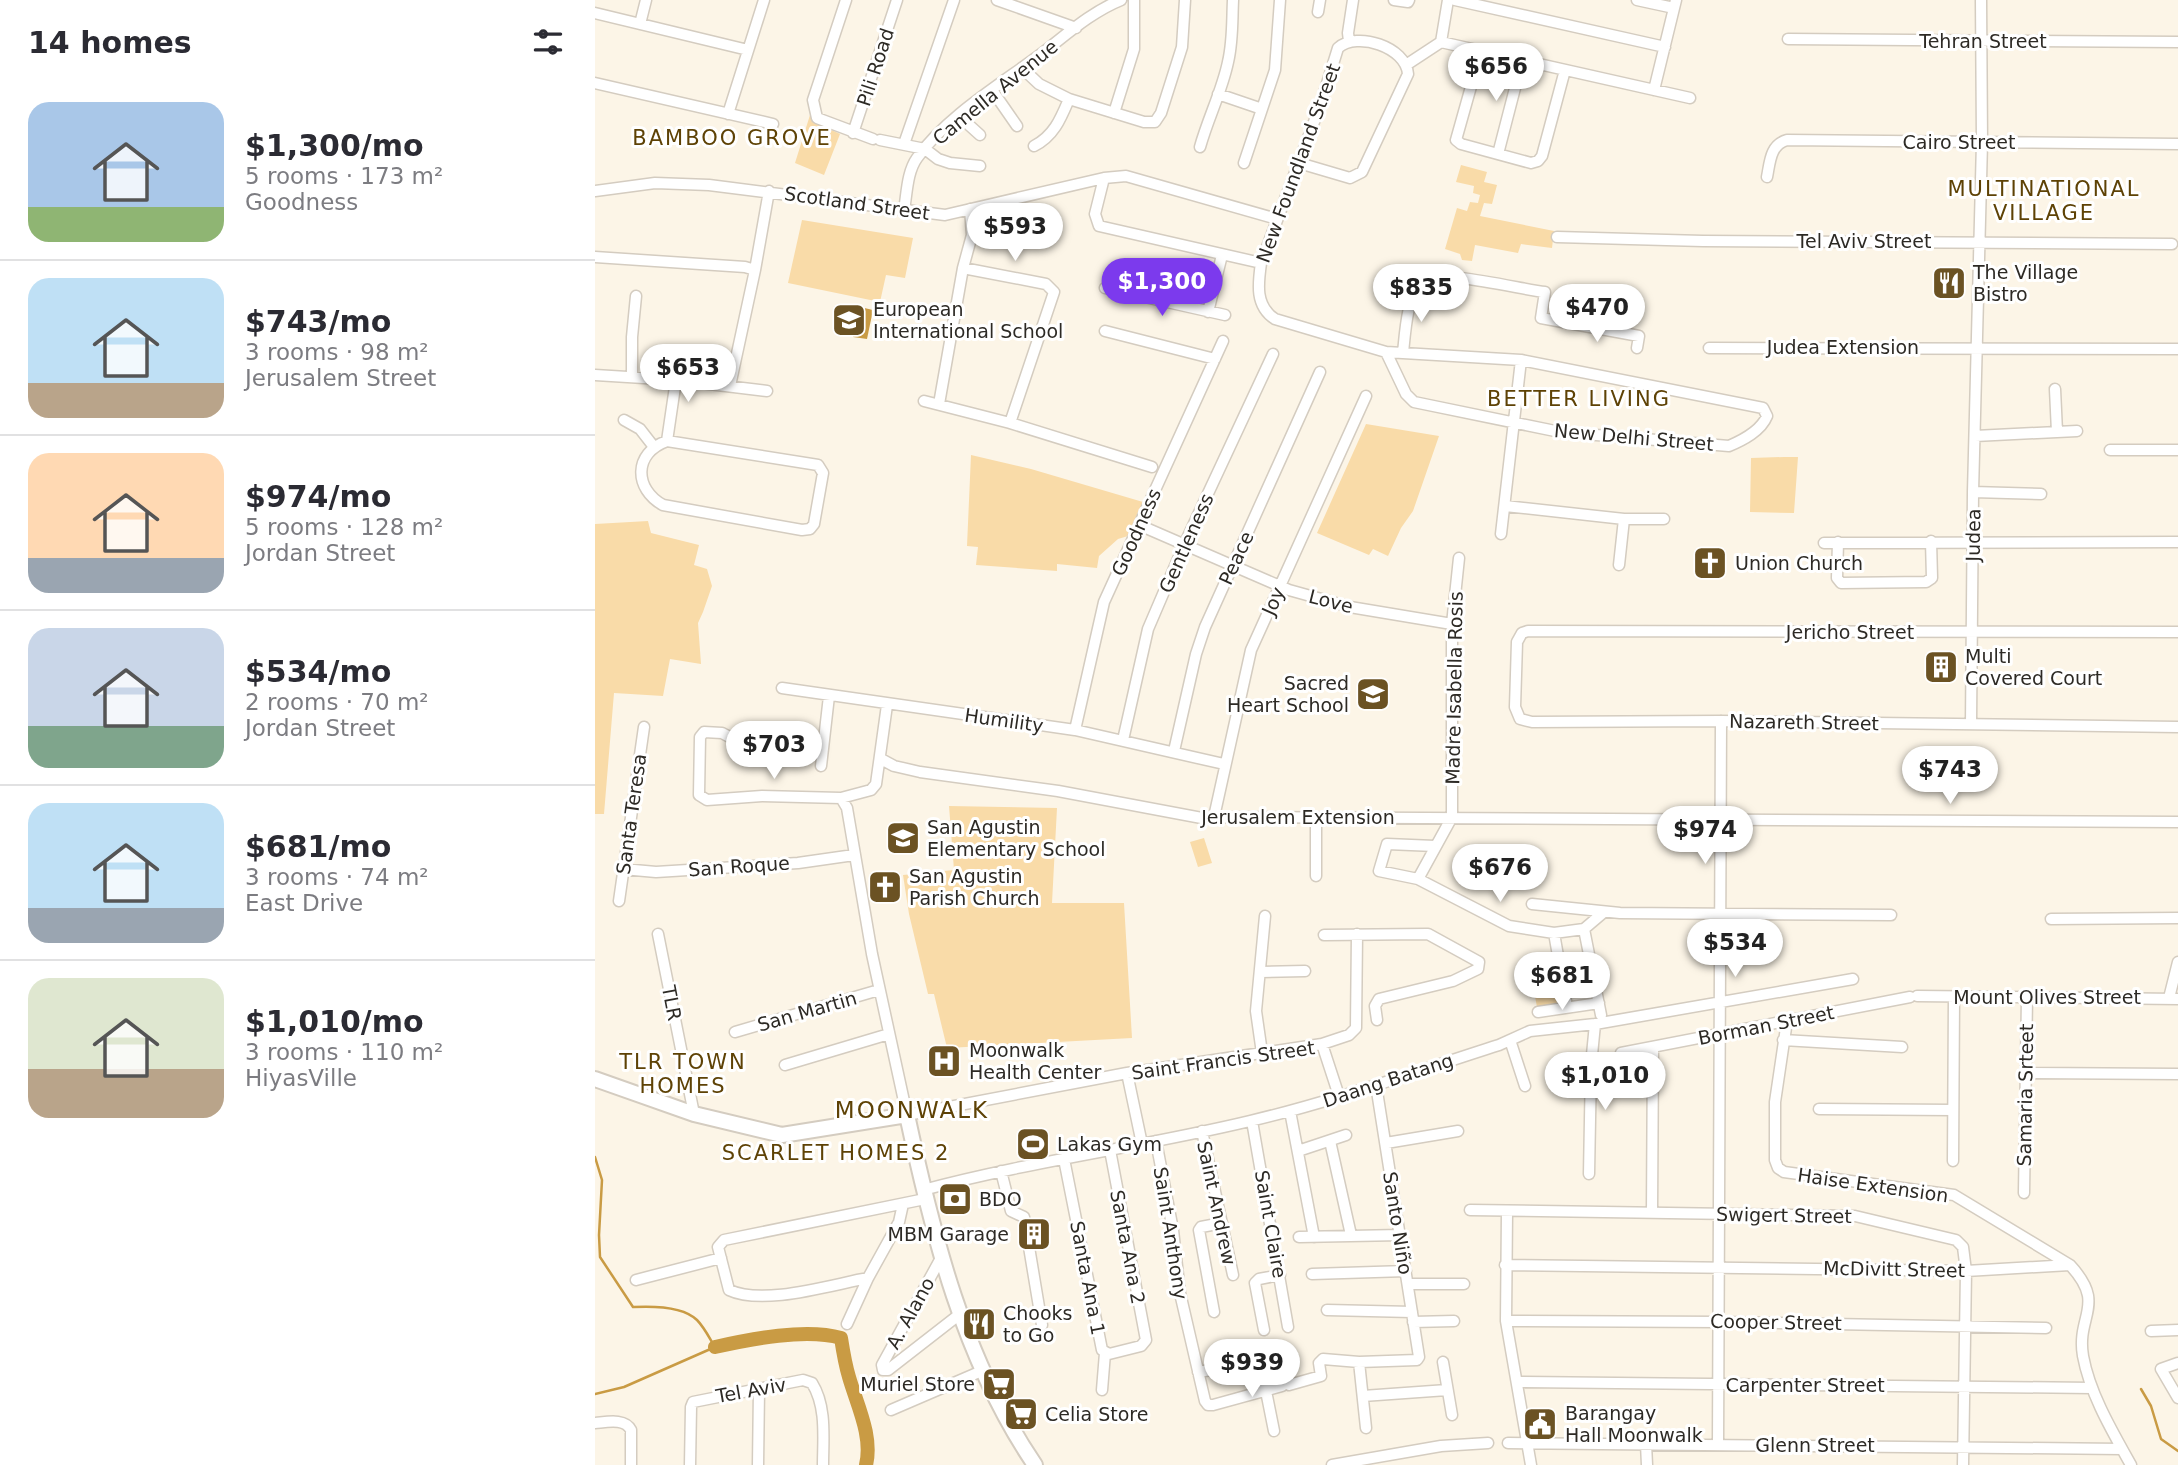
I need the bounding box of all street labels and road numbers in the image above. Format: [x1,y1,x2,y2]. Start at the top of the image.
street label: Pili Road [852,25,898,109]
street label: Tehran Street [1918,30,2047,52]
street label: Camella Avenue [928,35,1062,149]
street label: New Foundland Street [1252,60,1344,266]
street label: Cairo Street [1903,131,2015,153]
street label: Scotland Street [783,182,931,224]
street label: Tel Aviv Street [1796,230,1931,252]
street label: Judea Extension [1766,336,1919,358]
street label: New Delhi Street [1553,419,1715,455]
street label: Goodness [1107,485,1165,579]
street label: Gentleness [1154,490,1218,596]
street label: Judea [1962,508,1984,563]
street label: Peace [1214,528,1258,588]
street label: Joy [1257,584,1289,619]
street label: Love [1307,585,1355,617]
street label: Madre Isabella Rosis [1441,591,1467,785]
street label: Jericho Street [1785,621,1914,643]
street label: Humility [963,704,1045,736]
street label: Nazareth Street [1729,710,1879,734]
street label: Santa Teresa [612,752,650,876]
street label: Jerusalem Extension [1200,806,1395,828]
street label: San Roque [688,851,790,881]
street label: TLR [658,983,686,1022]
street label: San Martin [755,986,859,1036]
street label: Mount Olives Street [1953,986,2141,1008]
street label: Borman Street [1696,1001,1836,1049]
street label: Samaria Srteet [2013,1023,2037,1167]
street label: Saint Francis Street [1130,1036,1316,1084]
street label: Daang Batang [1320,1049,1456,1111]
street label: Saint Andrew [1193,1139,1241,1267]
street label: Haise Extension [1796,1164,1950,1206]
street label: Saint Anthony [1150,1165,1192,1301]
street label: Saint Claire [1251,1168,1291,1280]
street label: Santo Niño [1379,1170,1417,1276]
street label: Santa Ana 2 [1106,1188,1150,1306]
street label: Swigert Street [1716,1203,1852,1227]
street label: Santa Ana 1 [1066,1219,1110,1337]
street label: McDivitt Street [1823,1257,1965,1281]
street label: A. Alano [881,1273,939,1353]
street label: Cooper Street [1710,1310,1842,1334]
street label: Tel Aviv [713,1373,788,1407]
street label: Carpenter Street [1725,1374,1885,1396]
street label: Glenn Street [1755,1434,1875,1456]

